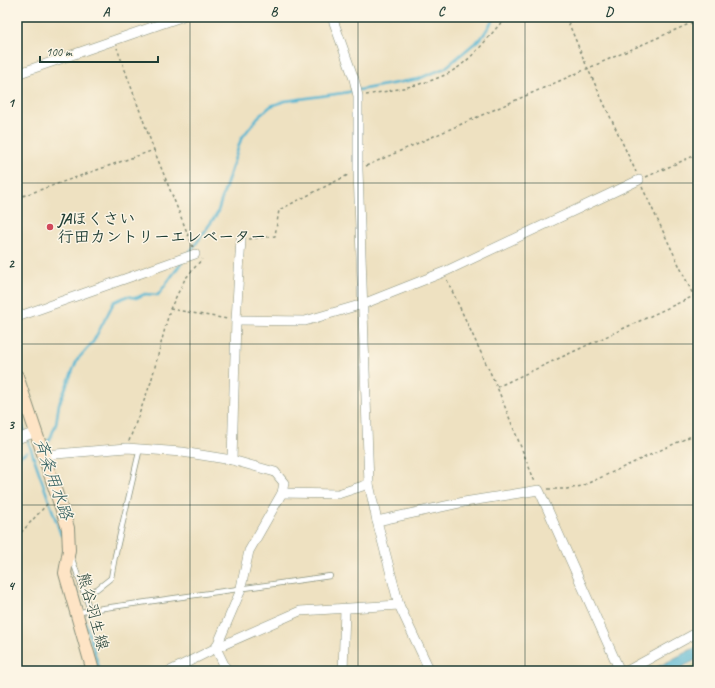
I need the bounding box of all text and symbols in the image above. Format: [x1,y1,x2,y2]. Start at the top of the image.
text: A [103,4,111,20]
text: B [271,4,279,20]
text: C [438,4,446,20]
text: D [605,4,614,20]
scale bar [40,38,158,64]
text: 100 m [46,44,73,60]
text: 1 [8,95,16,111]
place label: JAほくさい 行田カントリーエレベーター [57,209,266,247]
marker: JAほくさい 行田カントリーエレベーター [45,222,55,232]
text: 2 [8,256,15,272]
text: 3 [8,417,15,433]
water label: 斉条用水路 [30,436,78,524]
street label: 熊谷羽生線 [73,570,113,652]
text: 4 [8,578,16,594]

